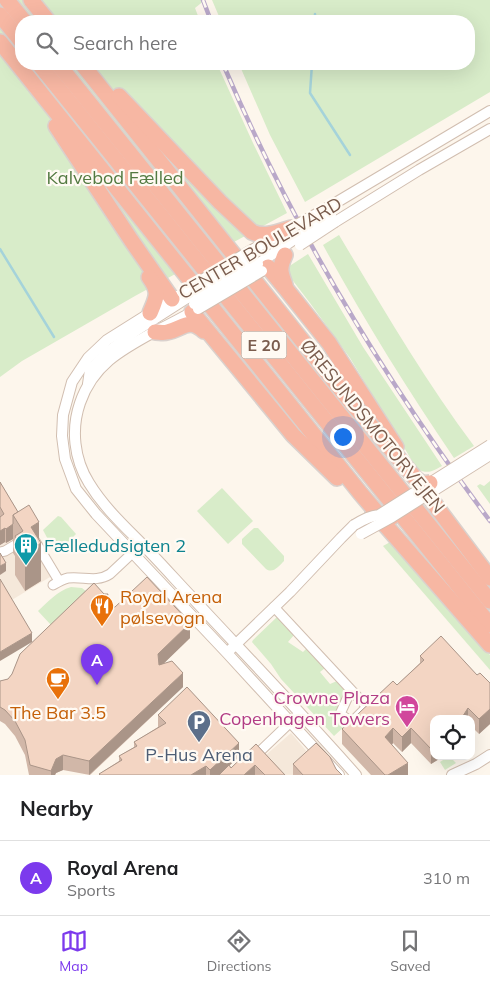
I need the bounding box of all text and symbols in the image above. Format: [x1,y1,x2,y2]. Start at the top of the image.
search box [15,15,475,70]
icon: search [33,29,61,57]
text: Search here [73,31,177,55]
park label: Kalvebod Fælled [46,166,184,189]
street label: CENTER BOULEVARD [174,192,346,304]
road number: E 20 [242,332,286,358]
street label: ØRESUNDSMOTORVEJEN [296,334,450,518]
your location [330,424,356,450]
building icon: Fælledudsigten 2 [13,532,39,566]
place label: Fælledudsigten 2 [44,534,186,557]
place label: Royal Arena pølsevogn [120,585,222,629]
restaurant icon: Royal Arena pølsevogn [89,593,115,627]
pin: A [81,644,113,685]
cafe icon: The Bar 3.5 [45,666,71,700]
place label: Crowne Plaza Copenhagen Towers [219,686,390,730]
hotel icon: Crowne Plaza Copenhagen Towers [394,694,420,728]
place label: The Bar 3.5 [10,701,106,724]
parking icon: P-Hus Arena [186,709,212,743]
map controls [430,715,475,760]
button: locate [430,715,475,760]
place label: P-Hus Arena [145,743,253,766]
text: Nearby [20,795,93,821]
text: Royal Arena [67,856,178,880]
text: A [30,868,42,888]
text: 310 m [423,868,470,888]
text: Sports [67,880,115,900]
tab: Map [59,927,88,975]
tab: Directions [207,927,272,975]
tab: Saved [390,927,431,975]

